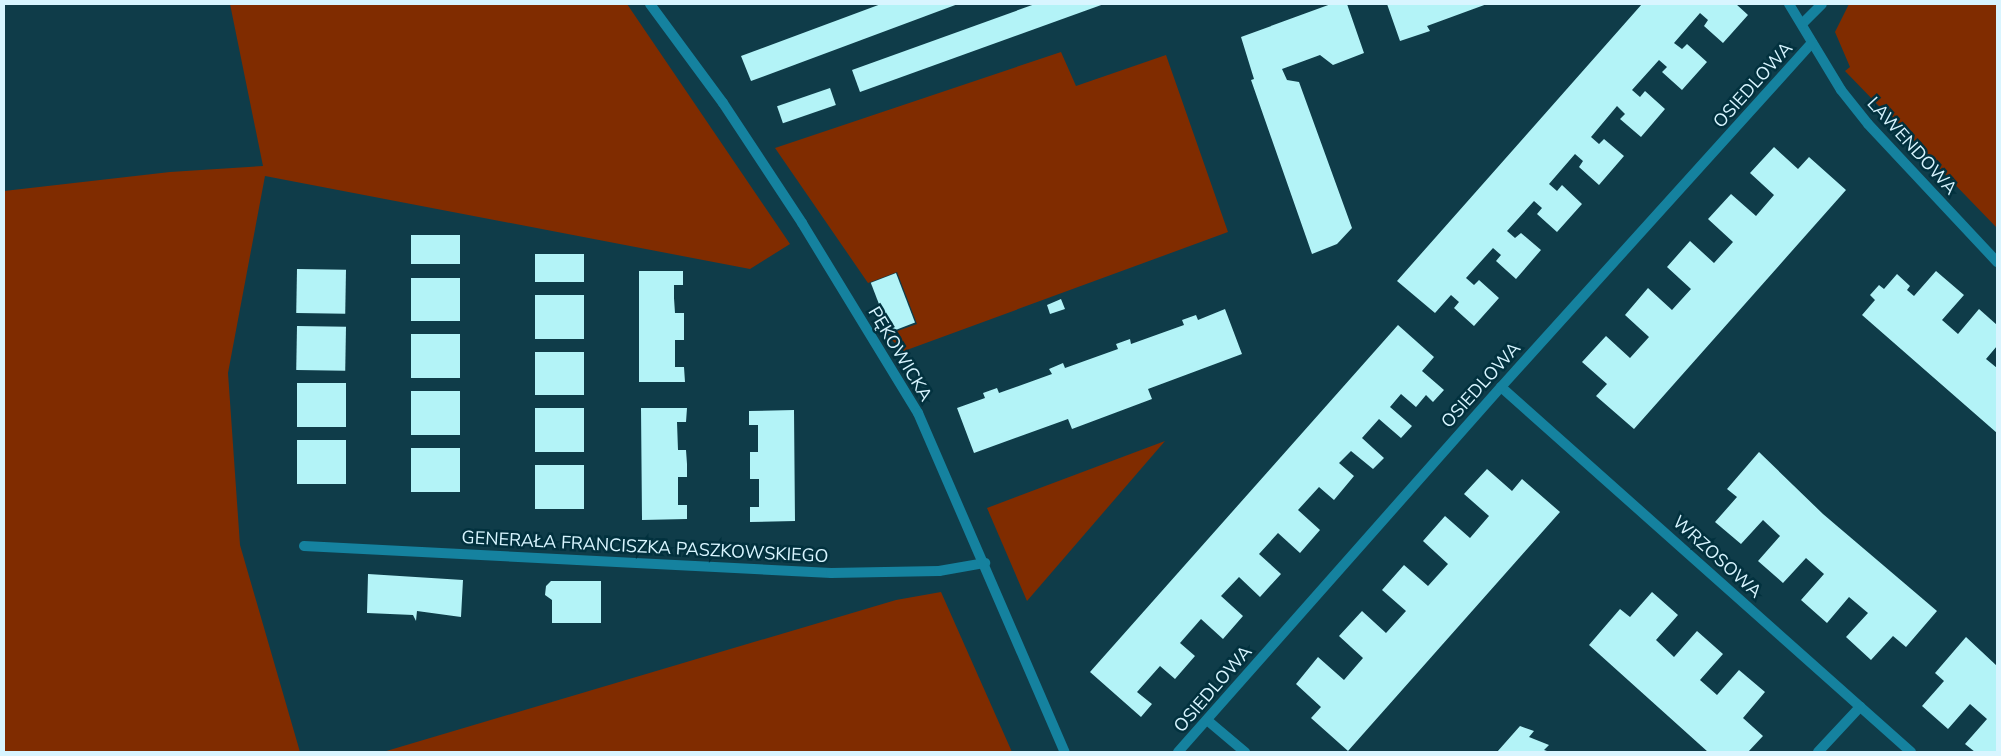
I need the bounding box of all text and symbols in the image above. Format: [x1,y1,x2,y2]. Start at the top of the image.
street label: OSIEDLOWA [1709,38,1797,132]
street label: LAWENDOWA [1862,93,1962,199]
street label: PĘKOWICKA [863,303,937,405]
street label: OSIEDLOWA [1437,338,1525,432]
street label: WRZOSOWA [1668,511,1766,603]
street label: GENERAŁA FRANCISZKA PASZKOWSKIEGO [461,527,829,567]
street label: OSIEDLOWA [1169,641,1257,737]

